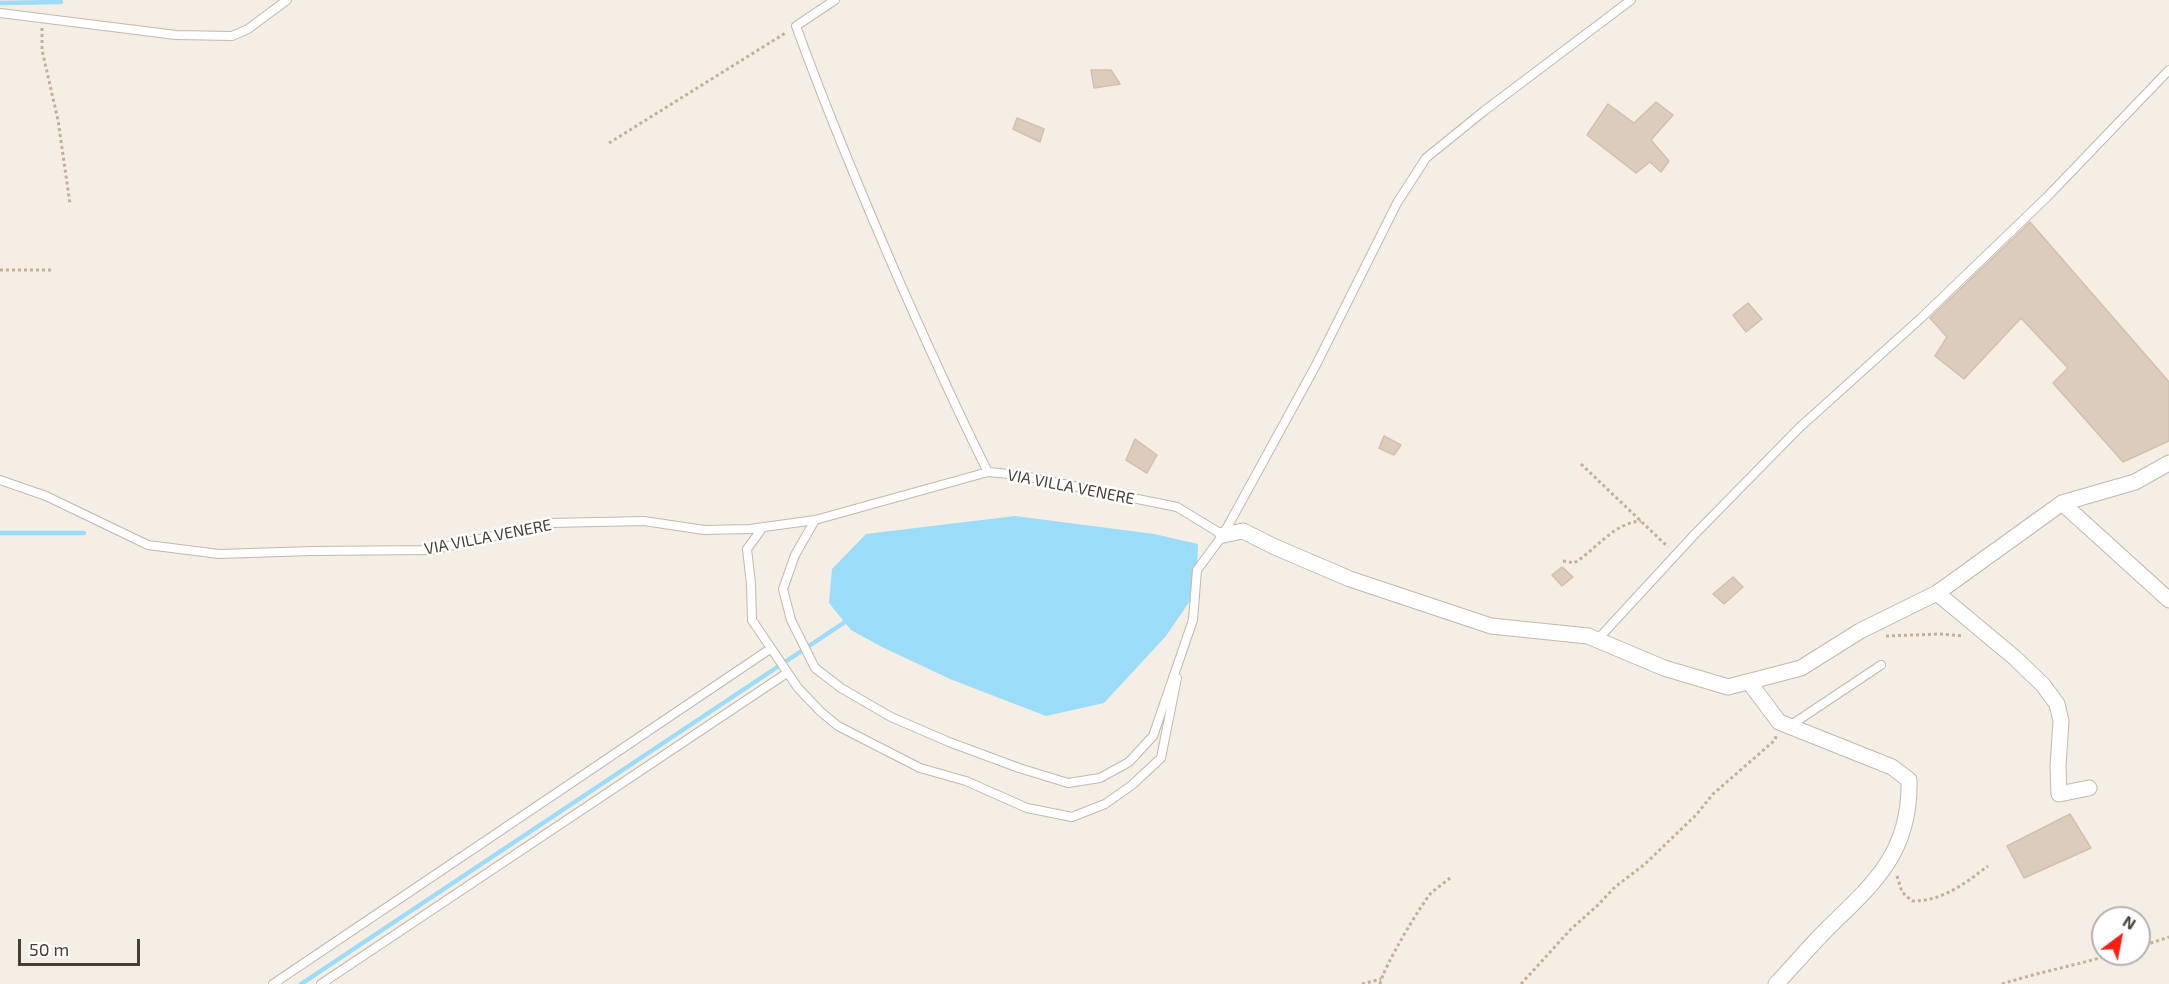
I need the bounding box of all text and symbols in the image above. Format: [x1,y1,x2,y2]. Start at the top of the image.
street label: VIA VILLA VENERE [1006,465,1136,509]
street label: VIA VILLA VENERE [423,515,553,559]
north arrow [2091,906,2151,966]
text: N [2120,911,2140,933]
scale bar [21,927,142,965]
text: 50 m [29,938,69,960]

